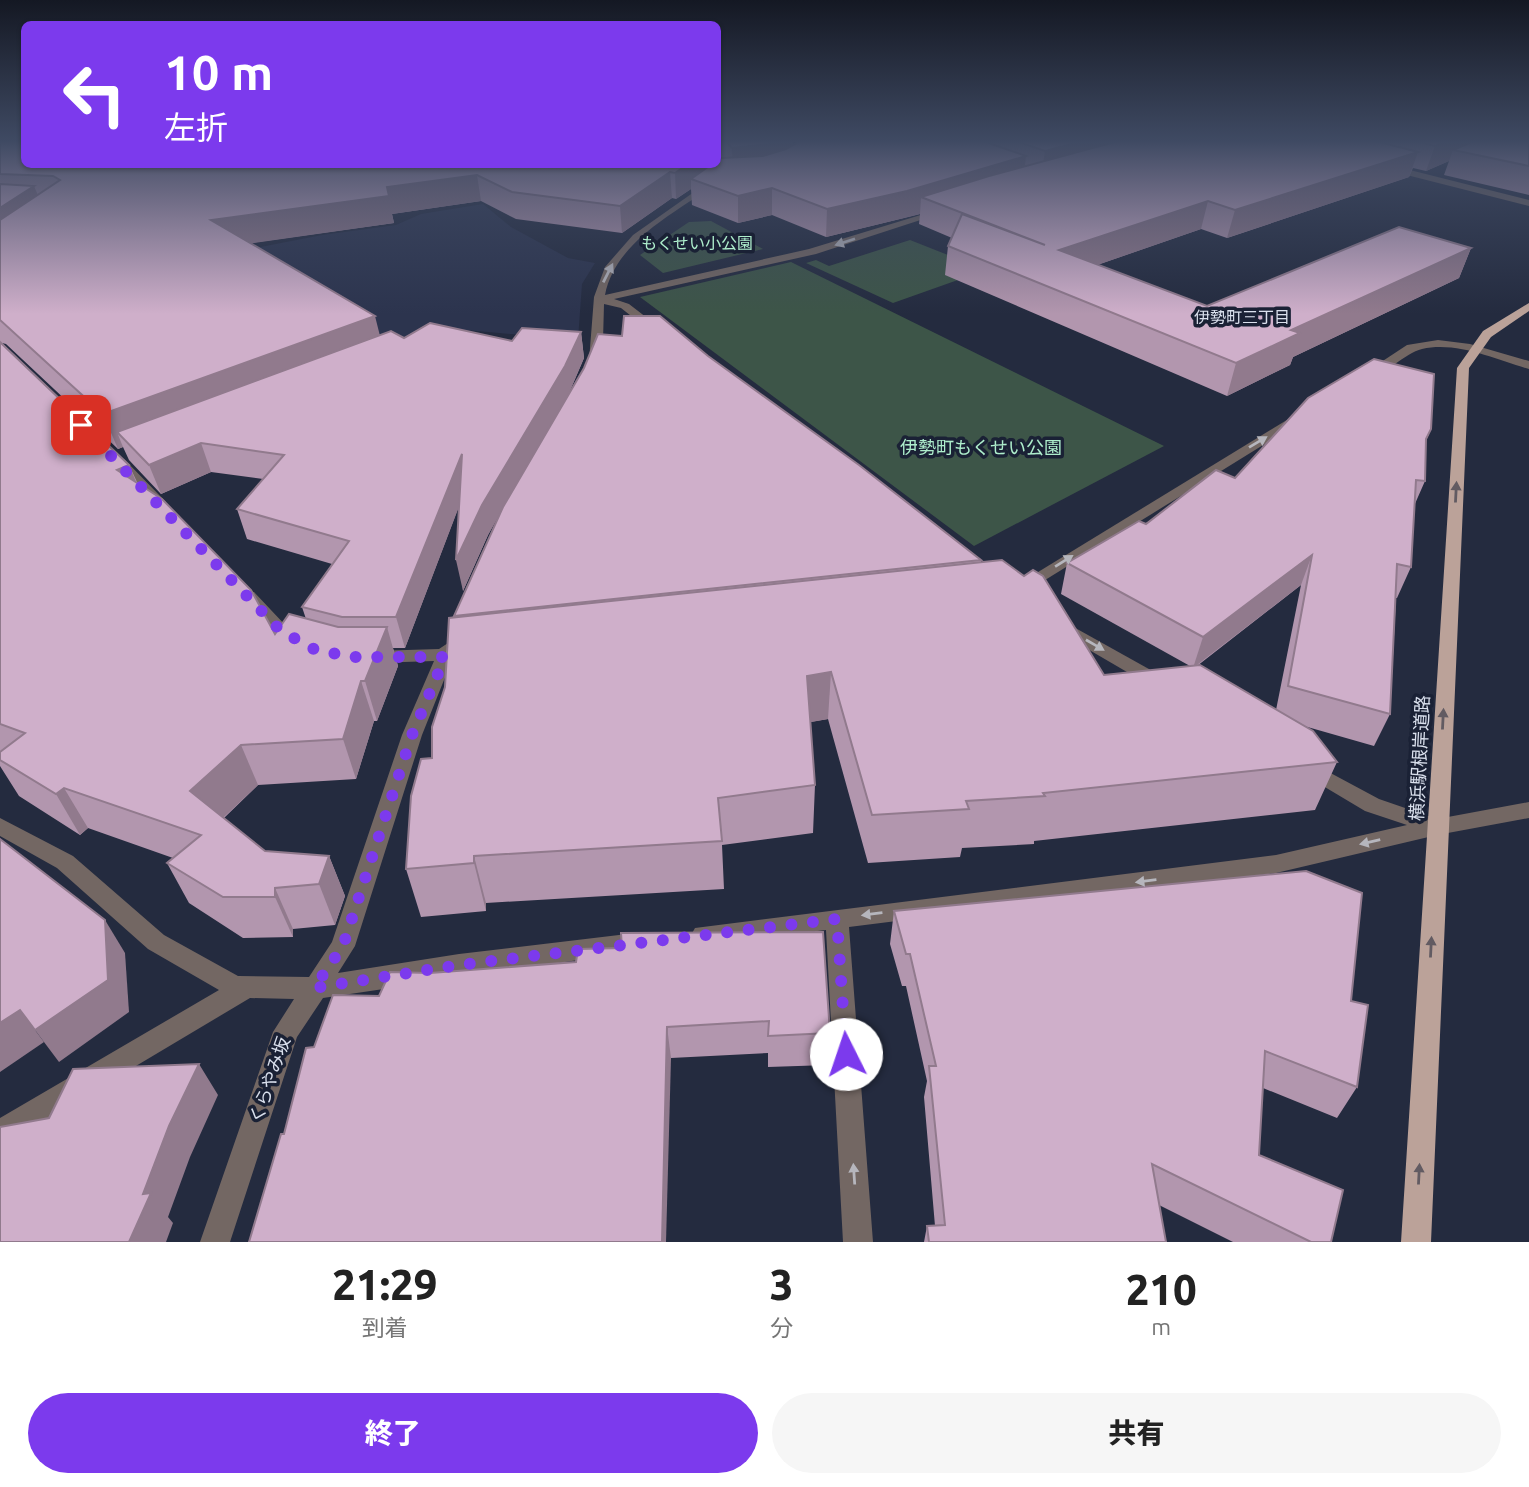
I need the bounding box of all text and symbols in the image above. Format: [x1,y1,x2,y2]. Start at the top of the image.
text: 10 m [164,44,273,99]
icon: left [49,49,140,140]
text: 左折 [164,109,228,145]
park label: もくせい小公園 [641,234,753,252]
one-way arrow [835,238,856,248]
one-way arrow [602,264,614,283]
district label: 伊勢町三丁目 [1194,308,1290,326]
pin [51,395,111,455]
icon: arrive [62,406,100,444]
one-way arrow [1248,436,1267,448]
park label: 伊勢町もくせい公園 [900,437,1062,457]
one-way arrow [1451,481,1462,503]
one-way arrow [1054,554,1073,567]
one-way arrow [1086,639,1105,652]
street label: 横浜駅根岸道路 [1406,695,1432,821]
one-way arrow [1438,708,1449,730]
one-way arrow [1359,837,1381,848]
one-way arrow [1135,875,1157,886]
one-way arrow [861,909,883,920]
one-way arrow [1425,935,1436,957]
position arrow [809,1017,883,1091]
street label: くらやみ坂 [245,1034,293,1125]
one-way arrow [848,1163,859,1185]
one-way arrow [1414,1163,1425,1185]
text: 21:29 [332,1261,437,1308]
text: 3 [770,1261,793,1308]
text: 210 [1126,1266,1197,1313]
text: m [1151,1314,1171,1339]
text: 到着 [362,1315,408,1340]
text: 分 [770,1315,793,1340]
button: 終了 [28,1393,758,1473]
button: 共有 [772,1393,1501,1473]

